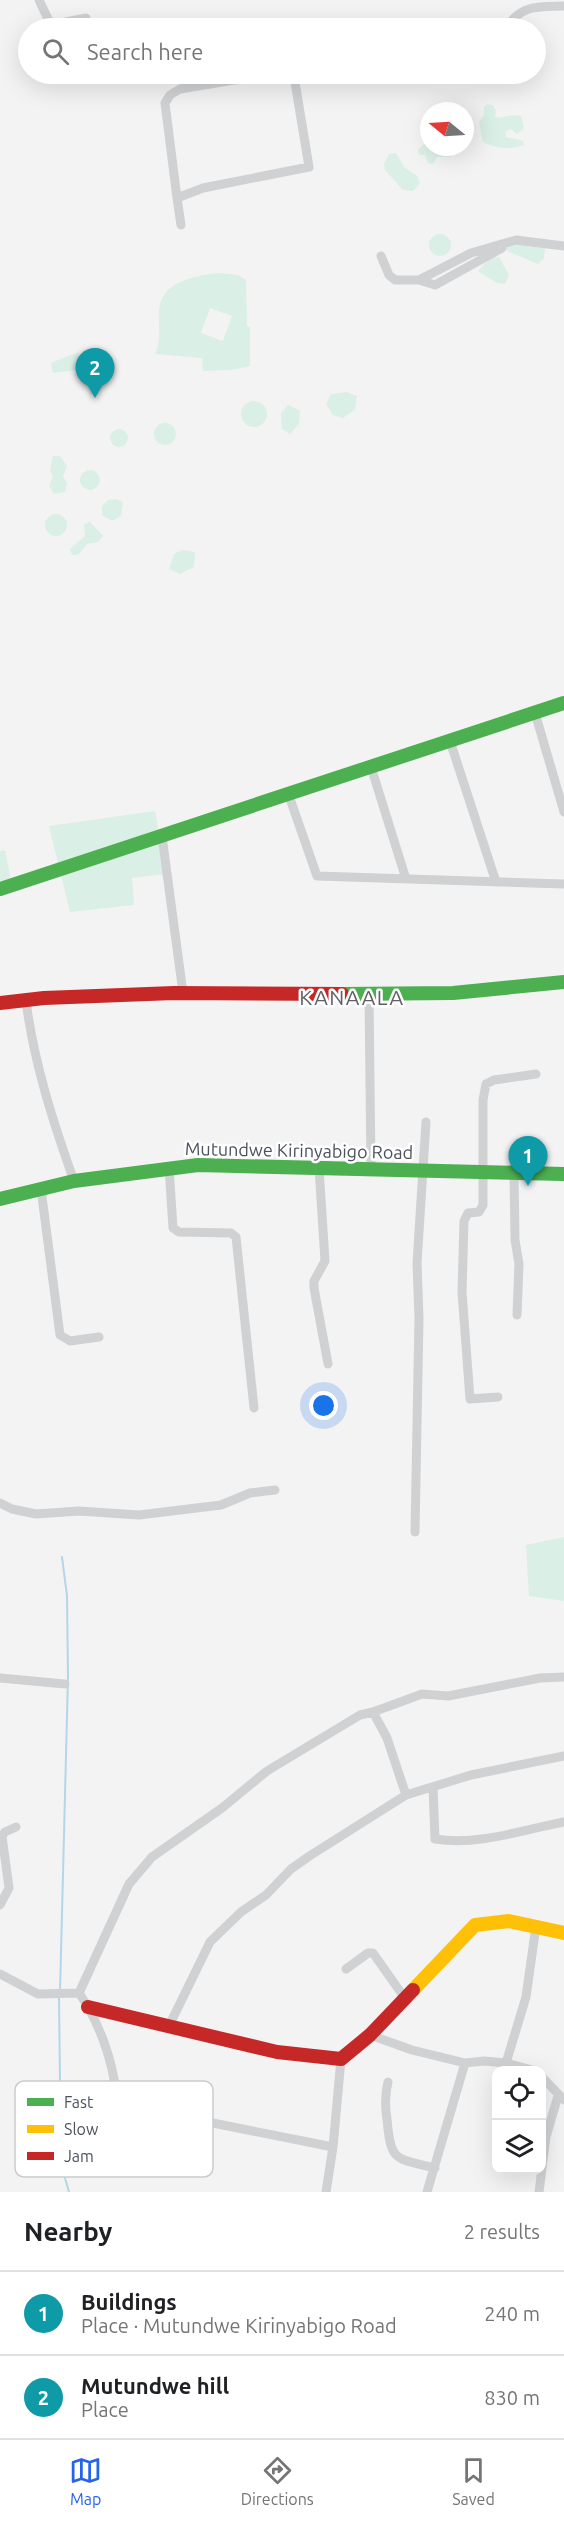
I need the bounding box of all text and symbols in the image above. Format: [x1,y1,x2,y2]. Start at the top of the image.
search box [18,18,546,84]
icon: search [39,35,72,68]
text: Search here [87,39,203,64]
north arrow [420,102,474,156]
pin: 2 [76,348,115,398]
district label: KANAALA [299,985,405,1009]
pin: 1 [508,1136,548,1186]
street label: Mutundwe Kirinyabigo Road [185,1138,413,1162]
your location [309,1391,338,1420]
map controls [492,2066,546,2174]
button: locate [492,2066,546,2120]
legend [15,2081,213,2177]
text: Fast [64,2093,94,2111]
text: Slow [64,2120,99,2138]
button: layers [492,2120,546,2174]
text: Jam [64,2147,94,2165]
text: Nearby [24,2217,112,2246]
text: 2 results [464,2220,540,2243]
text: Buildings [81,2289,177,2314]
text: 1 [38,2302,49,2325]
text: 240 m [484,2302,540,2325]
text: Place · Mutundwe Kirinyabigo Road [81,2314,397,2337]
text: Mutundwe hill [81,2373,229,2398]
text: 2 [38,2386,49,2409]
text: 830 m [484,2386,540,2409]
text: Place [81,2398,129,2421]
tab: Map [69,2454,102,2508]
tab: Directions [241,2454,314,2508]
tab: Saved [452,2454,495,2508]

